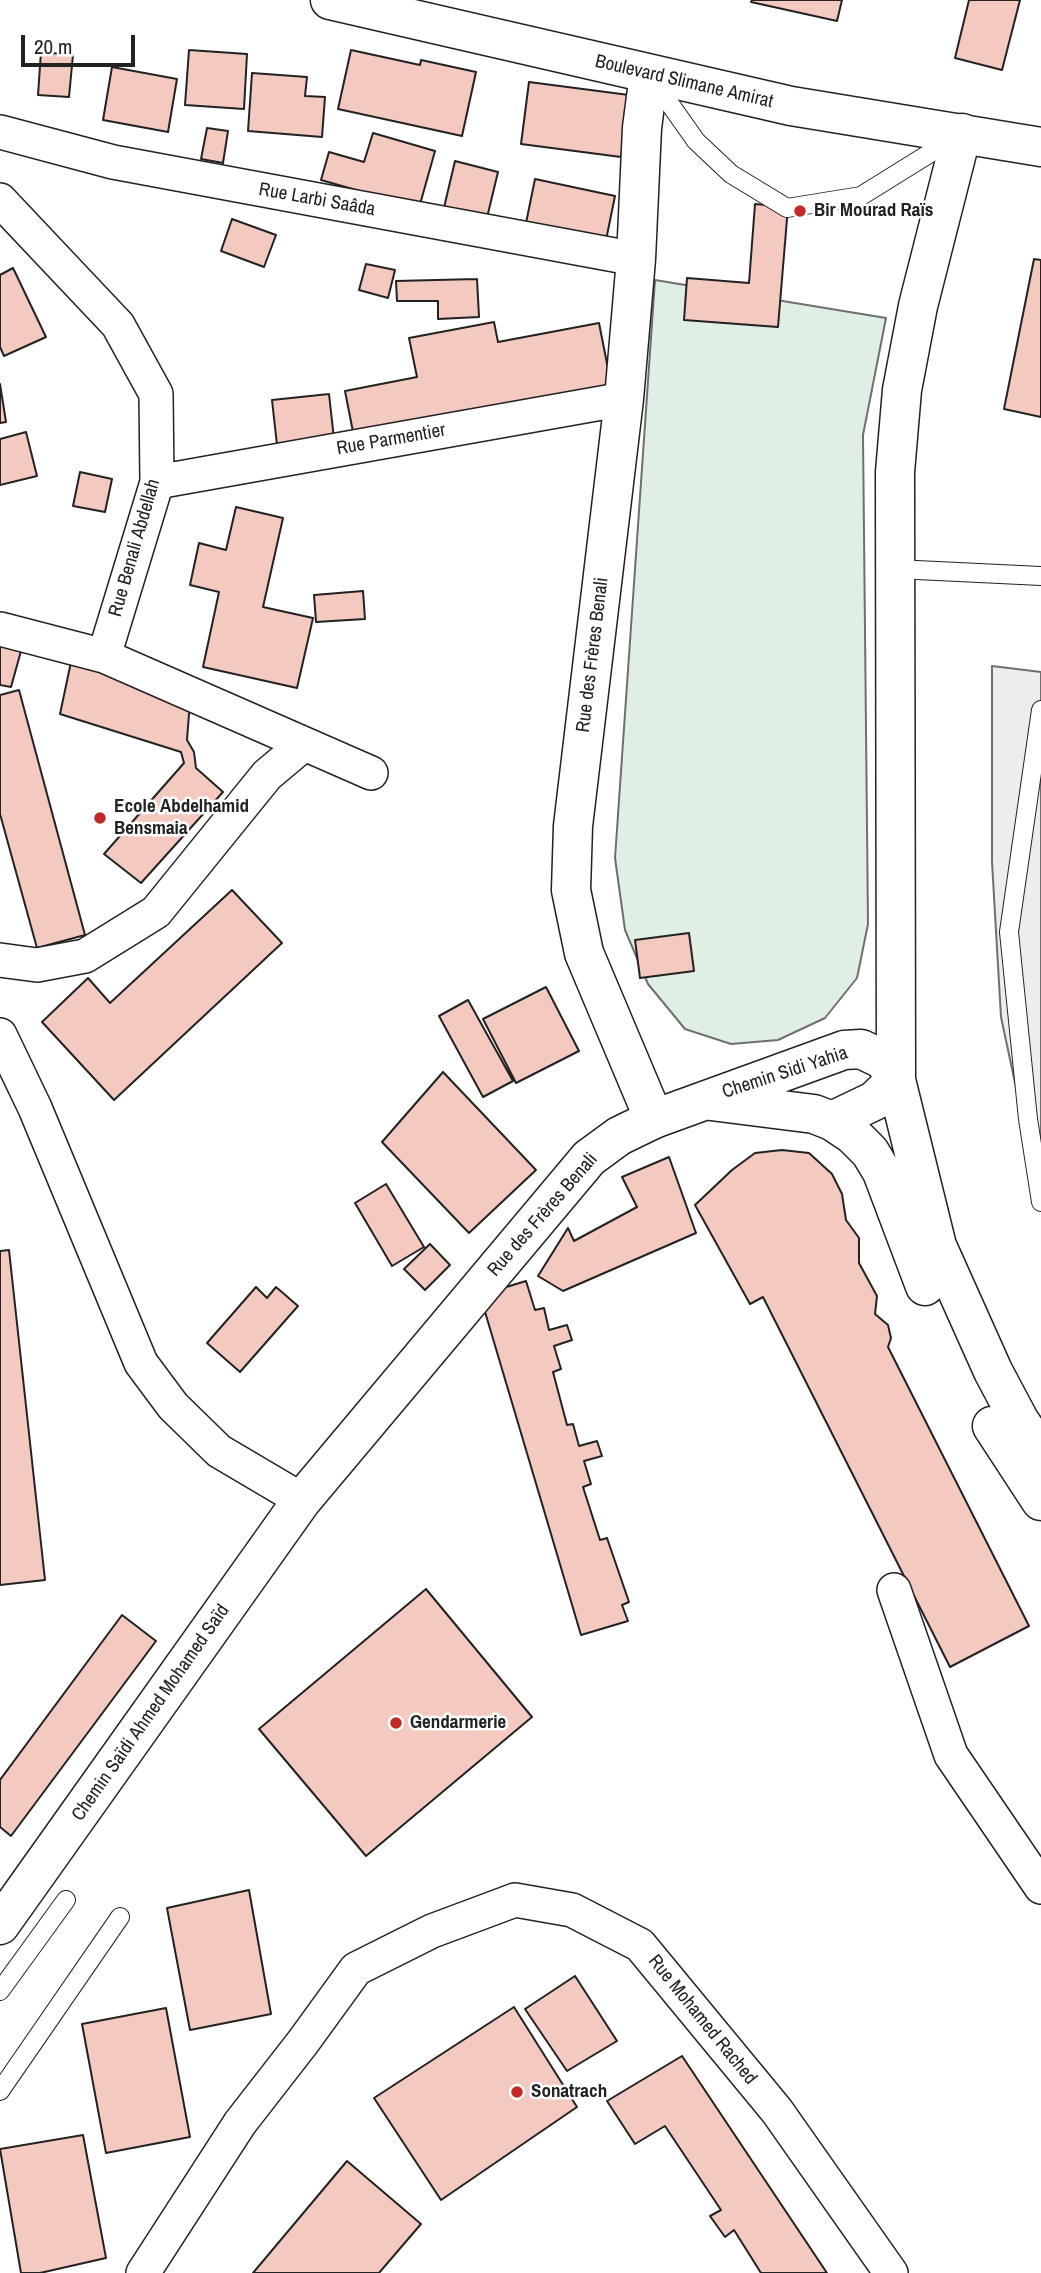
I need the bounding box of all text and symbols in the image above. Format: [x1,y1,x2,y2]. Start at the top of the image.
scale bar [24,21,138,65]
text: 20 m [34,32,72,61]
street label: Boulevard Slimane Amirat [593,50,775,114]
street label: Rue Larbi Saâda [257,179,377,221]
place label: Bir Mourad Raïs [814,200,933,222]
marker: Bir Mourad Raïs [792,203,808,219]
street label: Rue Parmentier [335,419,447,461]
street label: Rue Benali Abdellah [104,477,166,619]
street label: Rue des Frères Benali [572,576,614,734]
place label: Ecole Abdelhamid Bensmaia [114,796,249,840]
marker: Ecole Abdelhamid Bensmaia [92,810,108,826]
street label: Chemin Sidi Yahia [719,1042,851,1104]
street label: Rue des Frères Benali [483,1149,603,1281]
street label: Chemin Saïdi Ahmed Mohamed Saïd [67,1600,235,1826]
place label: Gendarmerie [410,1712,506,1734]
marker: Gendarmerie [388,1715,404,1731]
street label: Rue Mohamed Rached [643,1951,761,2089]
place label: Sonatrach [531,2081,607,2103]
marker: Sonatrach [509,2084,525,2100]

